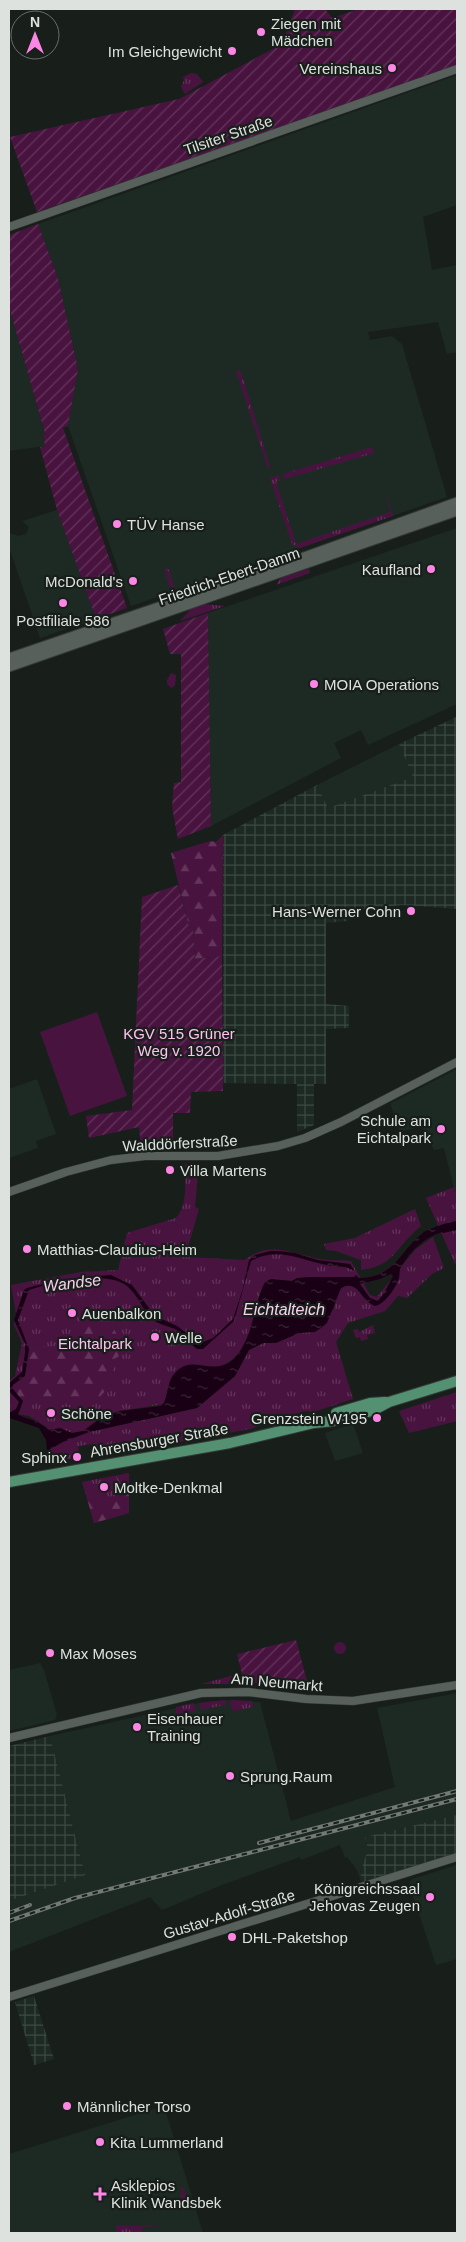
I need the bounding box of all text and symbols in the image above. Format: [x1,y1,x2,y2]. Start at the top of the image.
north arrow [10,10,60,60]
text: N [30,14,40,30]
place label: Ziegen mit Mädchen [271,15,342,49]
marker: Ziegen mit Mädchen [255,26,267,38]
place label: Im Gleichgewicht [108,43,223,60]
marker: Im Gleichgewicht [226,45,238,57]
place label: Vereinshaus [299,60,382,77]
marker: Vereinshaus [386,62,398,74]
street label: Tilsiter Straße [181,112,275,158]
place label: TÜV Hanse [127,516,205,533]
marker: TÜV Hanse [111,518,123,530]
street label: Friedrich-Ebert-Damm [156,544,302,608]
place label: Kaufland [362,561,421,578]
marker: Kaufland [425,563,437,575]
place label: McDonald's [45,573,123,590]
marker: McDonald's [127,575,139,587]
marker: Postfiliale 586 [57,597,69,609]
place label: Postfiliale 586 [16,612,110,629]
place label: MOIA Operations [324,676,439,693]
marker: MOIA Operations [308,678,320,690]
place label: Hans-Werner Cohn [272,903,401,920]
marker: Hans-Werner Cohn [405,905,417,917]
park label: KGV 515 Grüner Weg v. 1920 [123,1025,235,1059]
place label: Schule am Eichtalpark [357,1112,431,1146]
marker: Schule am Eichtalpark [435,1123,447,1135]
street label: Walddörferstraße [122,1131,238,1155]
place label: Villa Martens [180,1162,266,1179]
marker: Villa Martens [164,1164,176,1176]
place label: Matthias-Claudius-Heim [37,1241,197,1258]
marker: Matthias-Claudius-Heim [21,1243,33,1255]
water label: Wandse [42,1271,102,1295]
water label: Eichtalteich [243,1301,325,1318]
place label: Auenbalkon [82,1305,161,1322]
marker: Auenbalkon [66,1307,78,1319]
place label: Welle [165,1329,202,1346]
marker: Welle [149,1331,161,1343]
park label: Eichtalpark [58,1335,133,1352]
place label: Schöne [61,1405,112,1422]
marker: Schöne [45,1407,57,1419]
place label: Grenzstein W195 [251,1410,367,1427]
marker: Grenzstein W195 [371,1412,383,1424]
street label: Ahrensburger Straße [89,1419,229,1461]
place label: Sphinx [21,1449,67,1466]
marker: Sphinx [71,1451,83,1463]
place label: Moltke-Denkmal [114,1479,222,1496]
marker: Moltke-Denkmal [98,1481,110,1493]
place label: Max Moses [60,1645,137,1662]
marker: Max Moses [44,1647,56,1659]
street label: Am Neumarkt [231,1670,324,1695]
place label: Eisenhauer Training [147,1710,223,1744]
marker: Eisenhauer Training [131,1721,143,1733]
place label: Sprung.Raum [240,1768,333,1785]
marker: Sprung.Raum [224,1770,236,1782]
place label: Königreichssaal Jehovas Zeugen [309,1880,420,1914]
street label: Gustav-Adolf-Straße [161,1886,297,1942]
marker: Königreichssaal Jehovas Zeugen [424,1891,436,1903]
place label: DHL-Paketshop [242,1929,348,1946]
marker: DHL-Paketshop [226,1931,238,1943]
place label: Männlicher Torso [77,2098,191,2115]
marker: Männlicher Torso [61,2100,73,2112]
place label: Kita Lummerland [110,2134,223,2151]
marker: Kita Lummerland [94,2136,106,2148]
place label: Asklepios Klinik Wandsbek [111,2177,222,2211]
marker: Asklepios Klinik Wandsbek [93,2187,107,2201]

